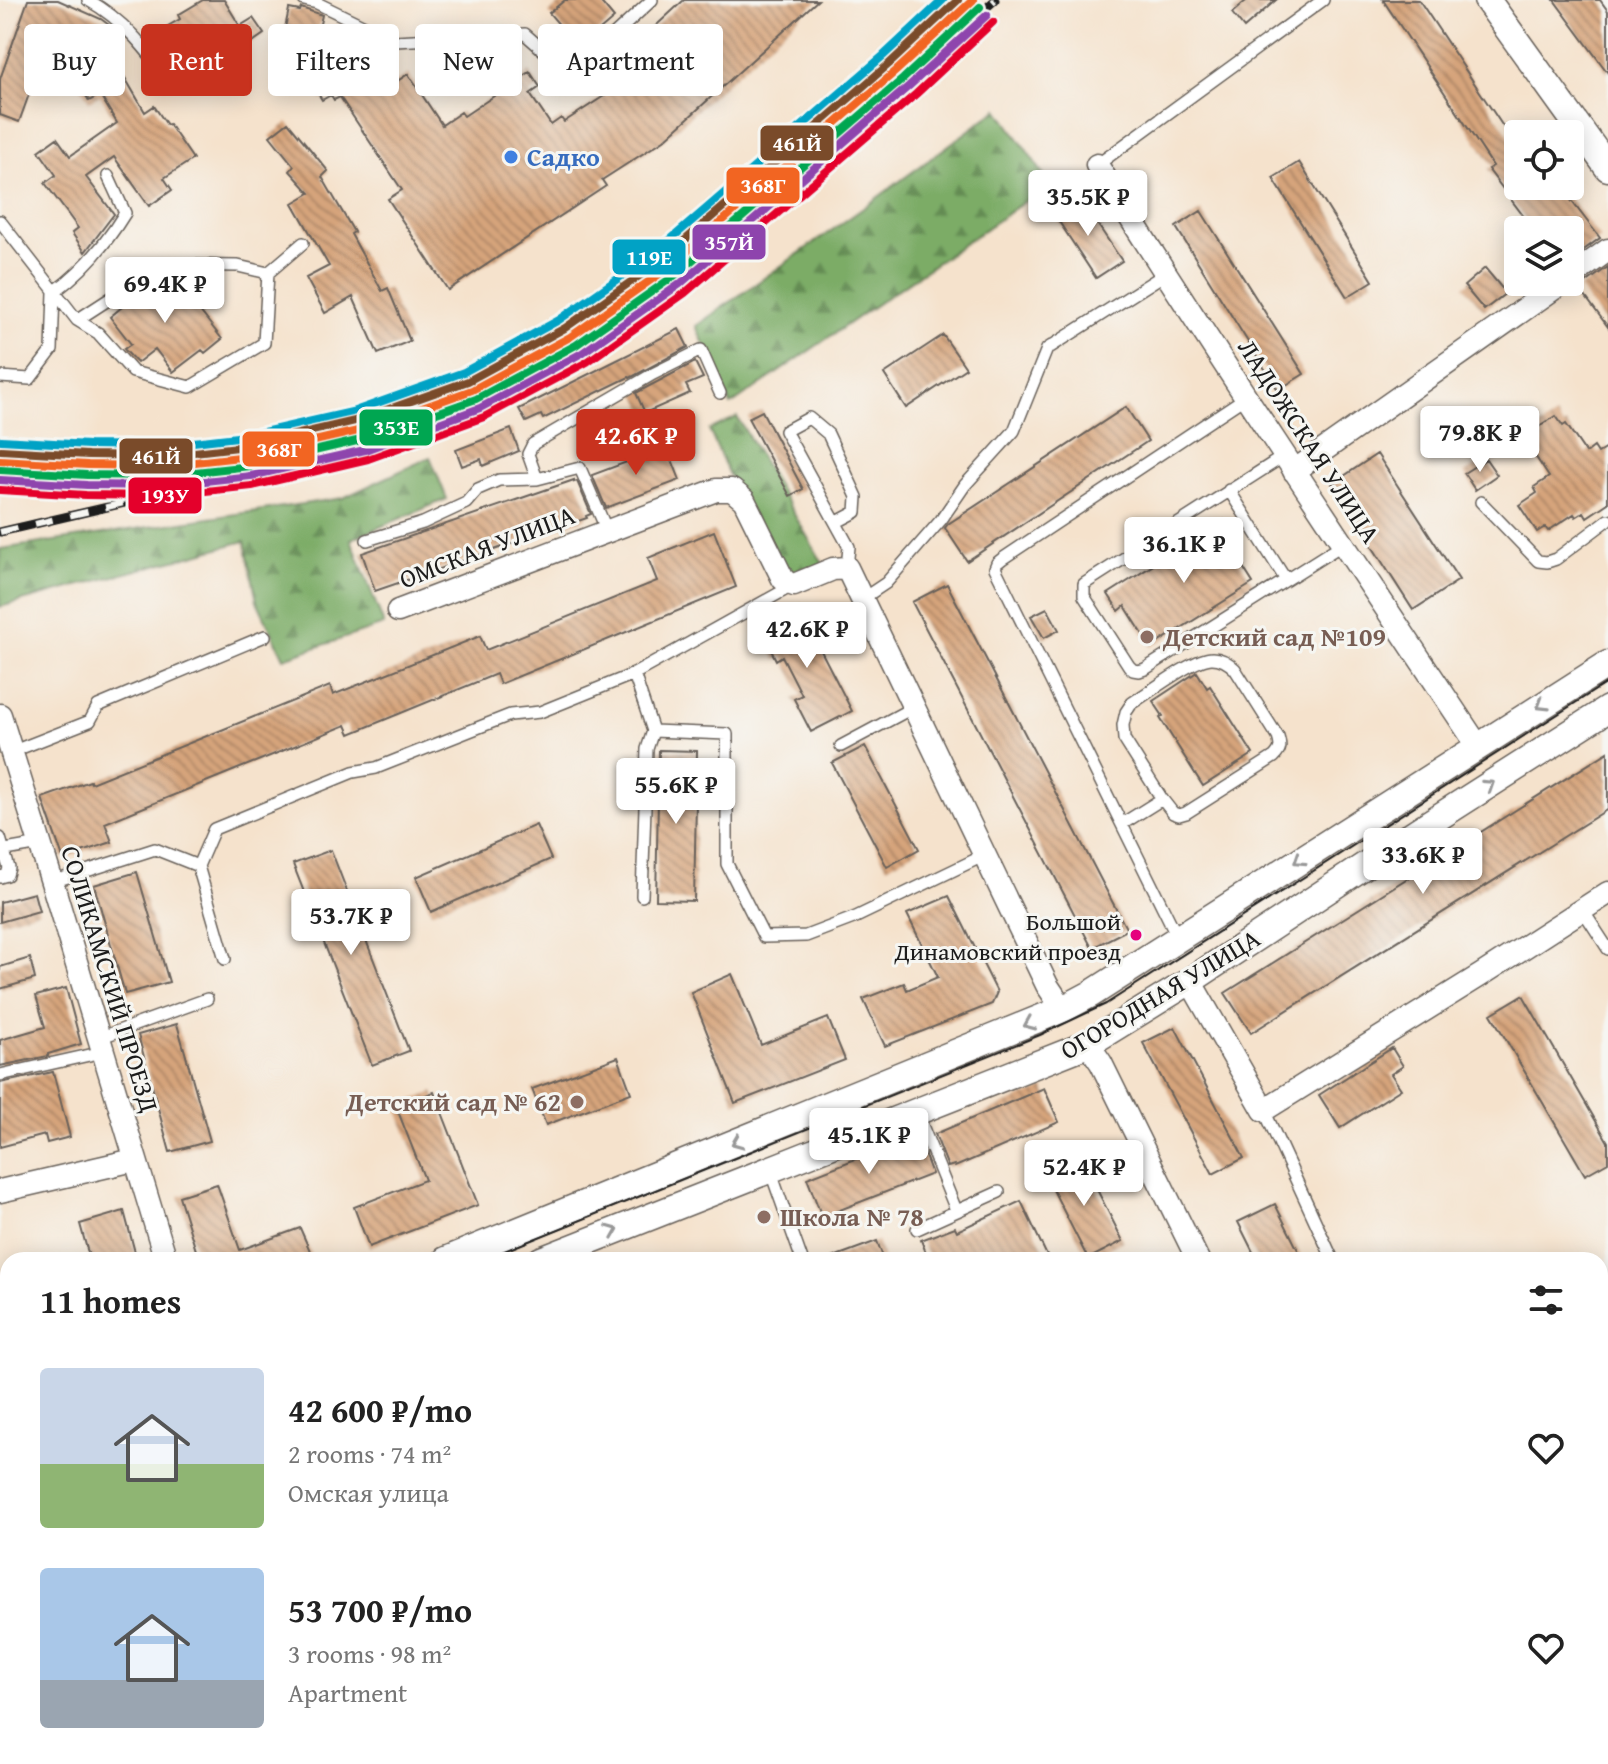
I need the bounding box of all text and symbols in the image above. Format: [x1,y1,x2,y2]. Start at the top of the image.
chip: Buy [24,24,125,96]
chip: Rent [141,24,252,96]
chip: Filters [268,24,399,96]
chip: New [415,24,522,96]
chip: Apartment [538,24,723,96]
map controls [1504,120,1584,296]
button: locate [1504,120,1584,200]
line badge: 461Й [759,124,835,162]
text: 461Й [772,127,822,159]
place label: Садко [527,137,600,176]
marker: Садко [502,148,520,166]
line badge: 368Г [725,166,801,205]
text: 368Г [740,169,786,201]
pin: 35.5K ₽ [1014,170,1162,238]
text: 35.5K ₽ [1046,176,1130,215]
button: layers [1504,216,1584,296]
line badge: 357Й [691,223,767,261]
text: 357Й [704,226,754,258]
line badge: 119Е [611,238,687,276]
text: 119Е [626,241,672,273]
pin: 69.4K ₽ [91,257,239,325]
text: 69.4K ₽ [123,263,207,302]
street label: ЛАДОЖСКАЯ УЛИЦА [1229,331,1390,551]
pin: 79.8K ₽ [1406,406,1554,474]
line badge: 353Е [358,408,434,447]
pin: 42.6K ₽ [562,409,710,477]
text: 353Е [373,411,419,443]
text: 79.8K ₽ [1438,412,1522,451]
text: 42.6K ₽ [594,415,678,454]
line badge: 368Г [241,430,316,468]
text: 368Г [256,433,302,465]
line badge: 461Й [118,437,194,475]
text: 461Й [131,440,181,472]
line badge: 193У [127,476,203,515]
text: 193У [141,479,189,511]
street label: ОМСКАЯ УЛИЦА [393,495,581,598]
pin: 36.1K ₽ [1110,517,1258,585]
text: 36.1K ₽ [1142,523,1226,562]
pin: 42.6K ₽ [733,602,881,670]
text: 42.6K ₽ [765,608,849,647]
place label: Детский сад №109 [1162,617,1386,656]
marker: Детский сад №109 [1138,628,1156,646]
one-way arrow [1536,696,1551,711]
pin: 55.6K ₽ [602,758,750,826]
text: 55.6K ₽ [634,764,718,803]
one-way arrow [1480,779,1495,794]
pin: 33.6K ₽ [1349,828,1497,896]
text: 33.6K ₽ [1381,834,1465,873]
street label: СОЛИКАМСКИЙ ПРОЕЗД [51,841,170,1117]
one-way arrow [1293,851,1308,866]
pin: 53.7K ₽ [277,889,425,957]
text: 53.7K ₽ [309,895,393,934]
place label: Большой Динамовский проезд [893,904,1121,969]
street label: ОГОРОДНАЯ УЛИЦА [1052,918,1267,1069]
marker: Большой Динамовский проезд [1128,927,1144,943]
one-way arrow [1023,1014,1038,1030]
place label: Детский сад № 62 [345,1082,561,1121]
marker: Детский сад № 62 [568,1093,586,1111]
pin: 45.1K ₽ [795,1108,943,1176]
text: 45.1K ₽ [827,1114,911,1153]
one-way arrow [731,1133,745,1149]
pin: 52.4K ₽ [1010,1140,1158,1208]
text: 52.4K ₽ [1042,1146,1126,1185]
place label: Школа № 78 [780,1197,924,1236]
marker: Школа № 78 [755,1208,773,1226]
one-way arrow [605,1224,619,1241]
text: 11 homes [40,1276,181,1325]
icon: filters [1524,1278,1568,1322]
text: 42 600 ₽/mo [288,1385,472,1434]
icon: home [104,1400,200,1496]
icon: heart [1524,1426,1568,1470]
text: 2 rooms · 74 m² [288,1434,451,1473]
text: Омская улица [288,1473,449,1512]
text: 53 700 ₽/mo [288,1585,472,1634]
icon: home [104,1600,200,1696]
icon: heart [1524,1626,1568,1670]
text: 3 rooms · 98 m² [288,1634,451,1673]
text: Apartment [288,1673,407,1712]

